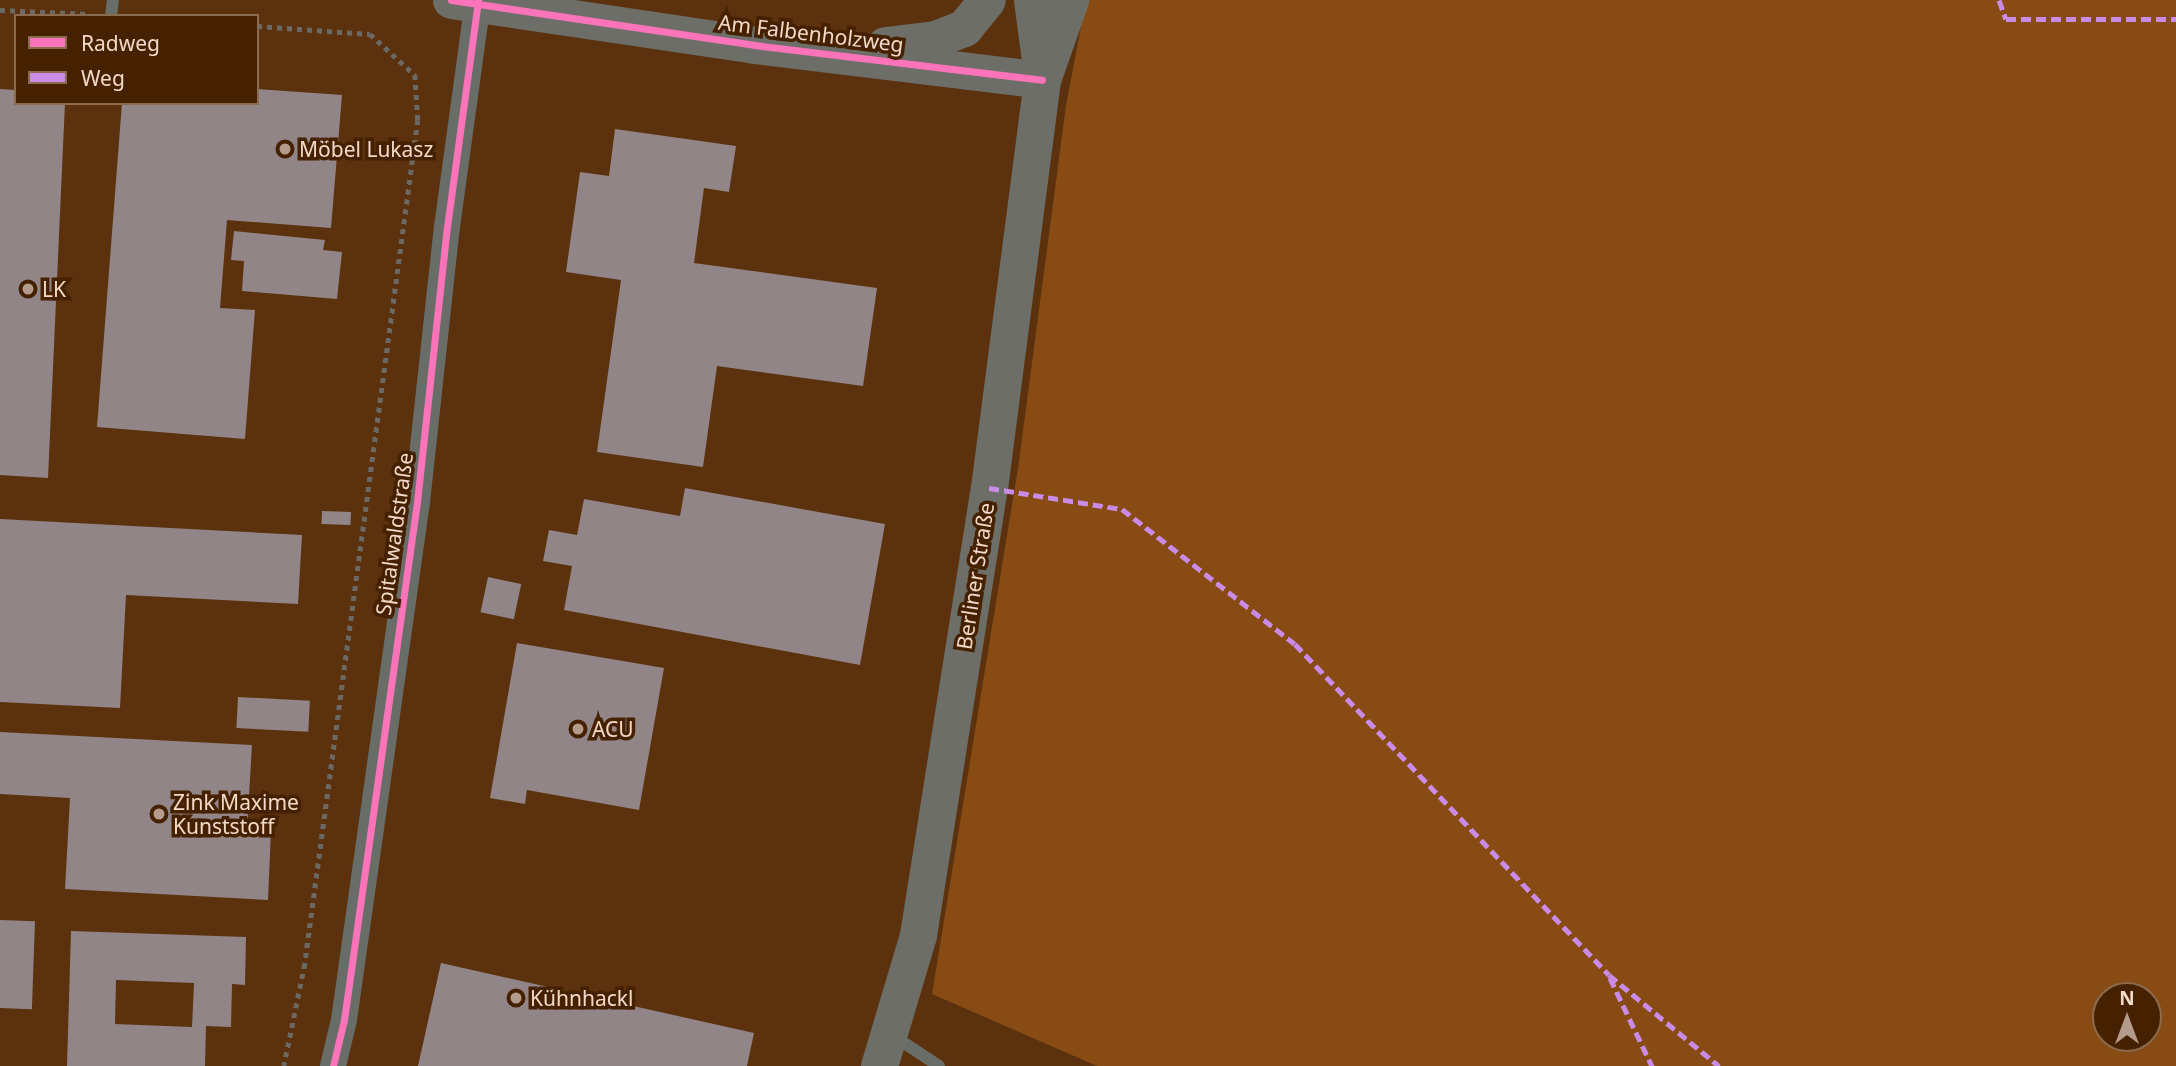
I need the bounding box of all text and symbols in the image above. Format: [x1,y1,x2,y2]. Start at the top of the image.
street label: Am Falbenholzweg [717,9,905,57]
legend [14,14,259,105]
text: Radweg [81,29,160,57]
text: Weg [81,64,125,92]
place label: Möbel Lukasz [299,136,433,162]
marker: Möbel Lukasz [277,141,293,157]
place label: LK [42,276,66,302]
marker: LK [20,281,36,297]
street label: Spitalwaldstraße [370,451,418,617]
street label: Berliner Straße [951,501,999,651]
place label: ACU [592,716,634,742]
marker: ACU [570,721,586,737]
place label: Zink Maxime Kunststoff [173,789,299,839]
marker: Zink Maxime Kunststoff [151,806,167,822]
north arrow [2092,982,2162,1052]
place label: Kühnhackl [530,985,633,1011]
text: N [2119,985,2135,1011]
marker: Kühnhackl [508,990,524,1006]

